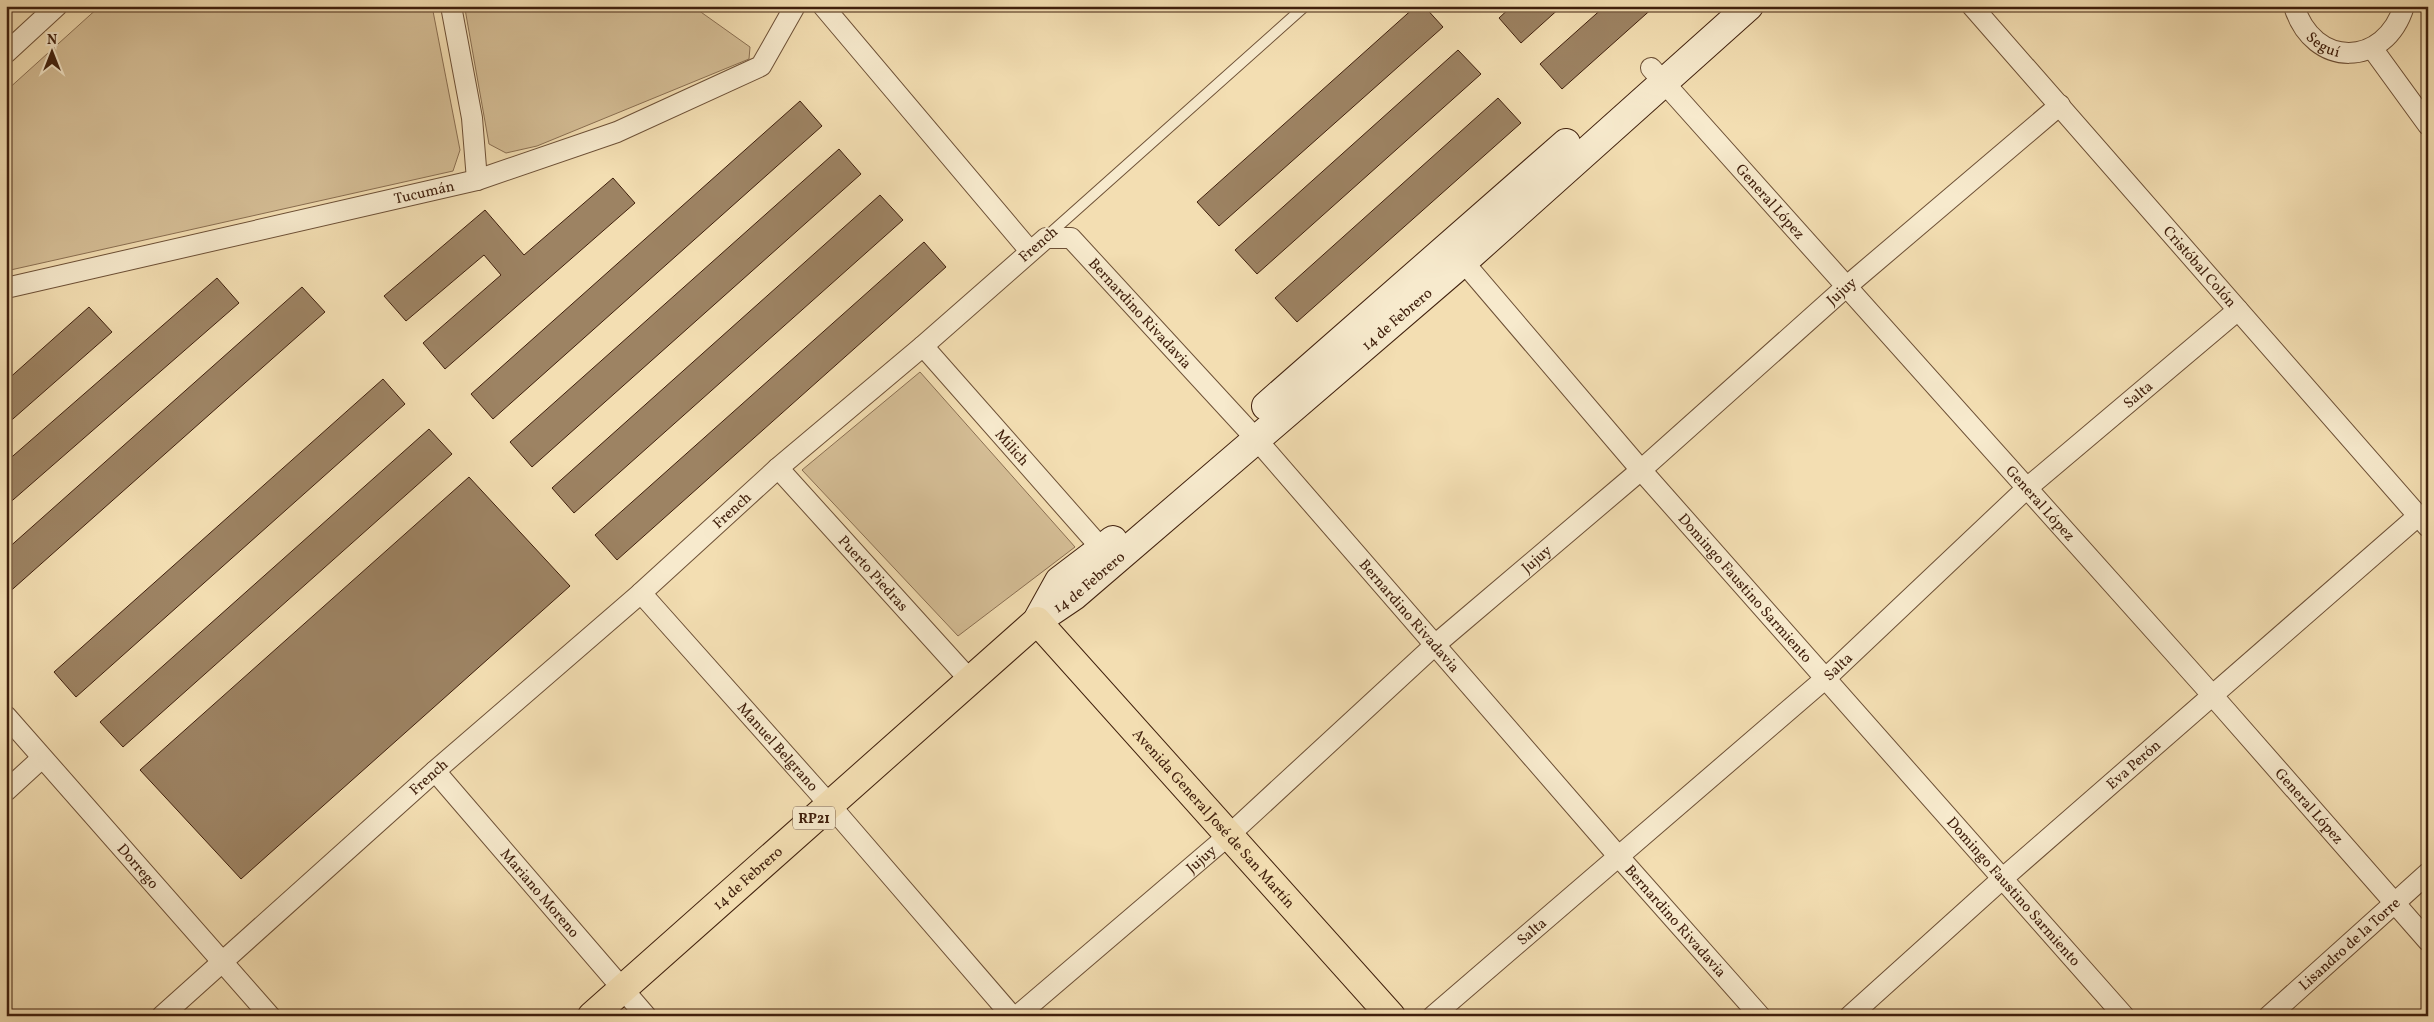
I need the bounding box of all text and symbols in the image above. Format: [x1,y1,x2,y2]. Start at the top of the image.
north arrow [28,28,78,78]
street label: Seguí [2300,28,2342,64]
text: N [47,31,57,50]
street label: General López [1730,160,1809,245]
street label: Tucumán [392,176,457,211]
street label: French [1015,222,1063,268]
street label: Cristóbal Colón [2157,222,2240,313]
street label: Bernardino Rivadavia [1083,254,1196,374]
street label: Jujuy [1823,273,1862,311]
street label: 14 de Febrero [1358,284,1438,356]
street label: Salta [2119,377,2158,414]
street label: Milich [989,425,1033,471]
street label: General López [2000,462,2079,547]
street label: French [709,488,757,534]
street label: Domingo Faustino Sarmiento [1672,510,1816,668]
street label: Puerto Piedras [832,532,912,617]
street label: Jujuy [1518,541,1557,579]
street label: 14 de Febrero [1050,548,1130,619]
street label: Bernardino Rivadavia [1353,555,1464,678]
street label: Salta [1820,649,1858,687]
street label: Manuel Belgrano [732,699,822,797]
street label: Avenida General José de San Martín [1127,725,1299,914]
street label: Eva Perón [2103,736,2166,795]
street label: French [405,755,453,801]
street label: General López [2269,764,2348,850]
road number: RP21 [793,806,835,830]
street label: Domingo Faustino Sarmiento [1941,813,2084,972]
street label: Dorrego [111,840,163,894]
street label: Jujuy [1182,841,1222,879]
street label: 14 de Febrero [709,842,788,916]
street label: Mariano Moreno [495,845,583,943]
street label: Bernardino Rivadavia [1619,861,1730,983]
street label: Lisandro de la Torre [2295,894,2406,996]
street label: Salta [1513,914,1552,951]

